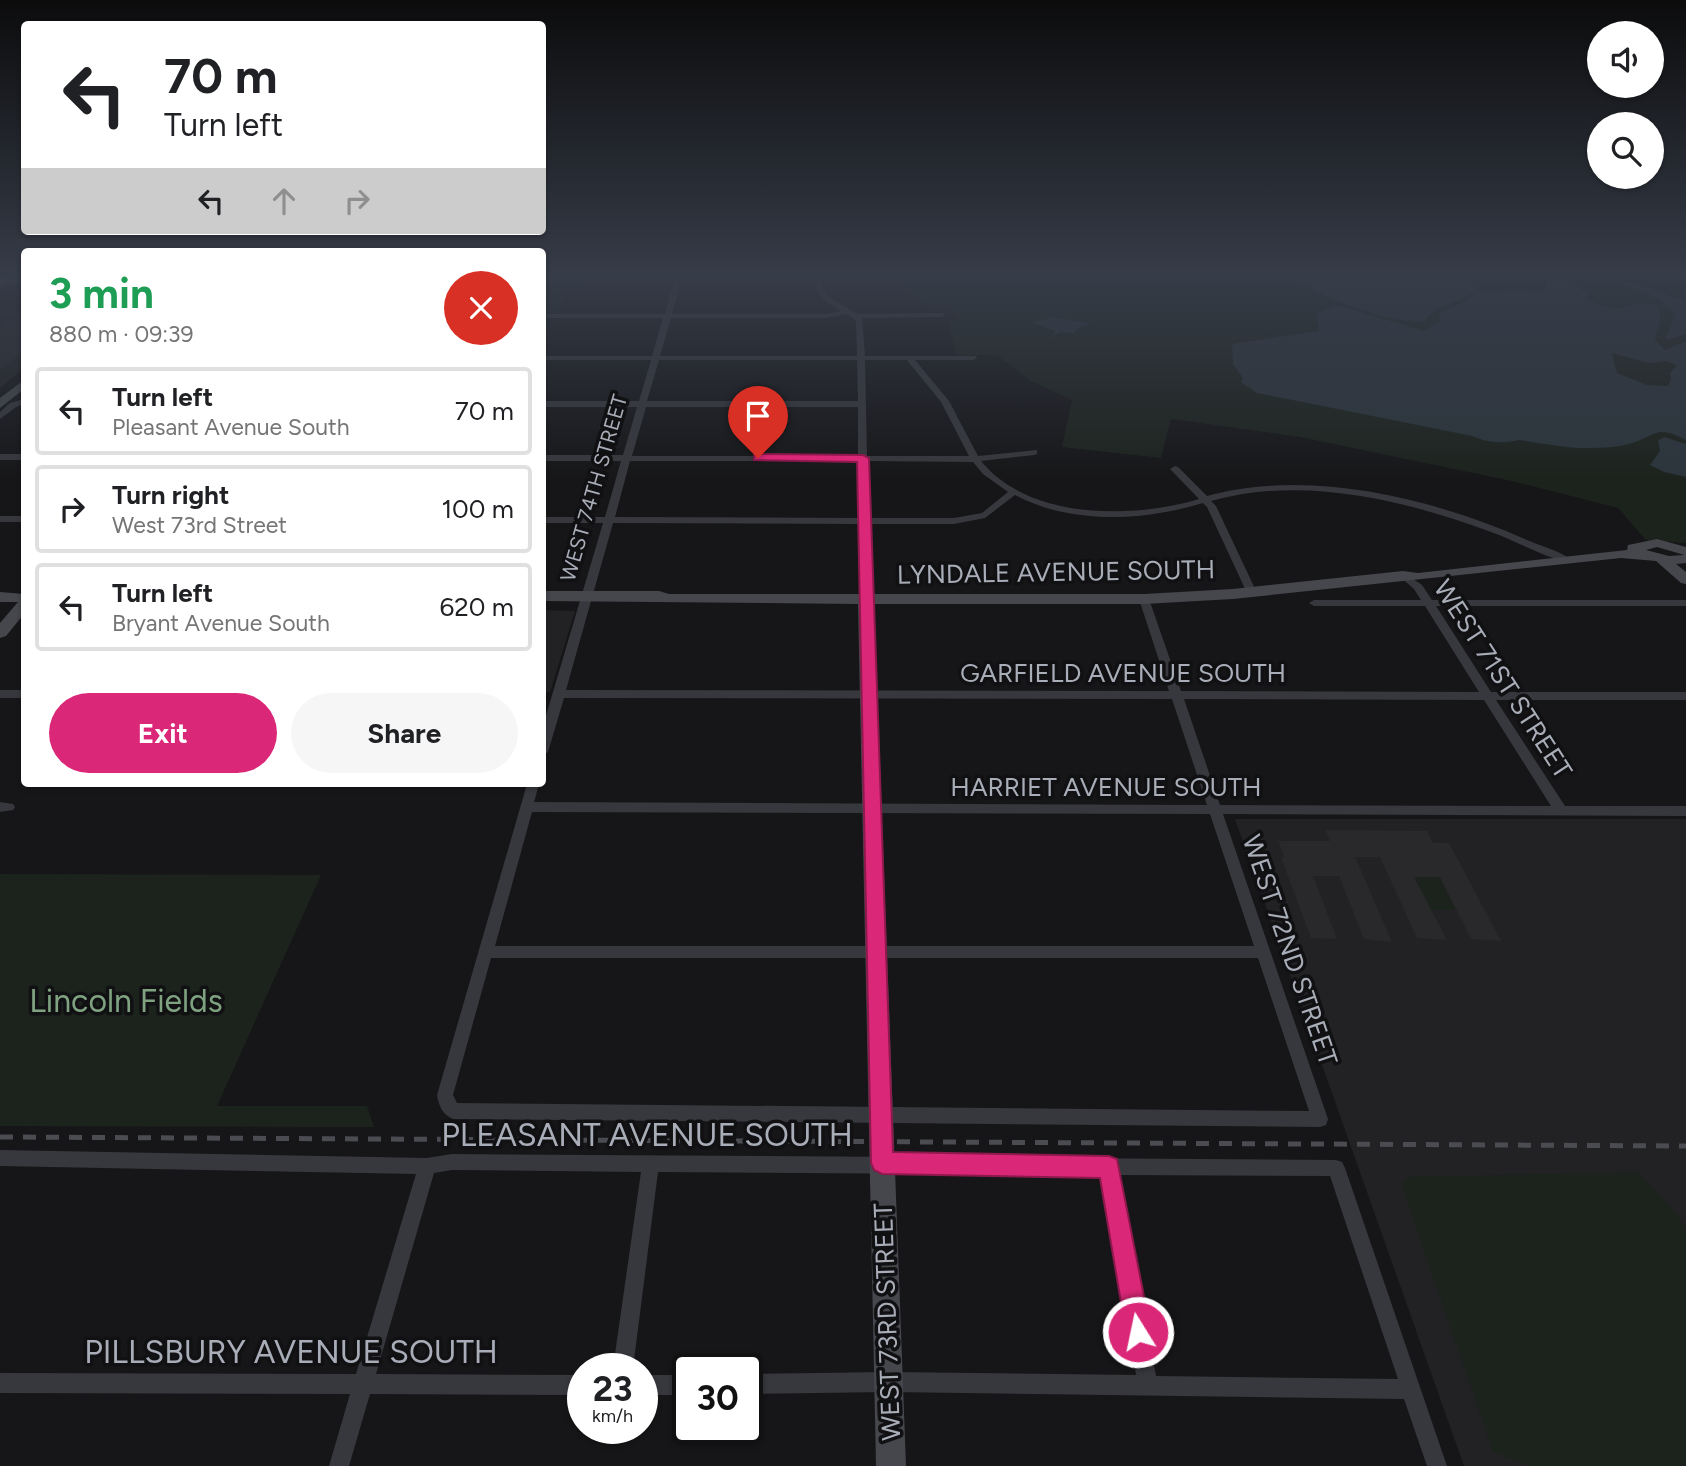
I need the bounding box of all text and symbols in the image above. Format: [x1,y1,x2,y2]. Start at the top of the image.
map controls [1587,21,1664,189]
button: sound [1587,21,1664,98]
text: 70 m [164,46,277,105]
icon: left [49,49,140,140]
text: Turn left [164,106,283,144]
button: search [1587,112,1664,189]
icon: left [192,182,230,220]
icon: ahead [265,182,303,220]
icon: right [338,182,376,220]
text: 3 min [49,268,154,319]
button: close [444,271,518,345]
text: 880 m · 09:39 [49,320,194,348]
text: Turn left [112,381,213,413]
pin [728,386,788,458]
street label: WEST 74TH STREET [555,391,632,584]
icon: left [53,392,91,430]
text: 70 m [455,395,514,427]
icon: arrive [739,397,777,435]
text: Pleasant Avenue South [112,413,350,441]
text: Turn right [112,479,229,511]
icon: right [53,490,91,528]
text: 100 m [441,493,514,525]
text: West 73rd Street [112,511,287,539]
street label: LYNDALE AVENUE SOUTH [897,553,1215,591]
street label: WEST 71ST STREET [1427,574,1579,785]
text: Turn left [112,577,213,609]
icon: left [53,588,91,626]
text: 620 m [440,591,514,623]
text: Bryant Avenue South [112,609,330,637]
street label: GARFIELD AVENUE SOUTH [960,657,1286,689]
button: Exit [49,693,277,773]
button: Share [291,693,518,773]
street label: HARRIET AVENUE SOUTH [950,771,1262,803]
street label: WEST 72ND STREET [1236,831,1345,1070]
park label: Lincoln Fields [29,982,223,1020]
street label: PLEASANT AVENUE SOUTH [441,1116,853,1154]
street label: WEST 73RD STREET [867,1202,907,1441]
position arrow [1101,1295,1175,1369]
street label: PILLSBURY AVENUE SOUTH [84,1333,498,1371]
speed limit sign: 30 [672,1353,763,1444]
text: 23 [593,1368,632,1410]
text: km/h [592,1405,633,1427]

